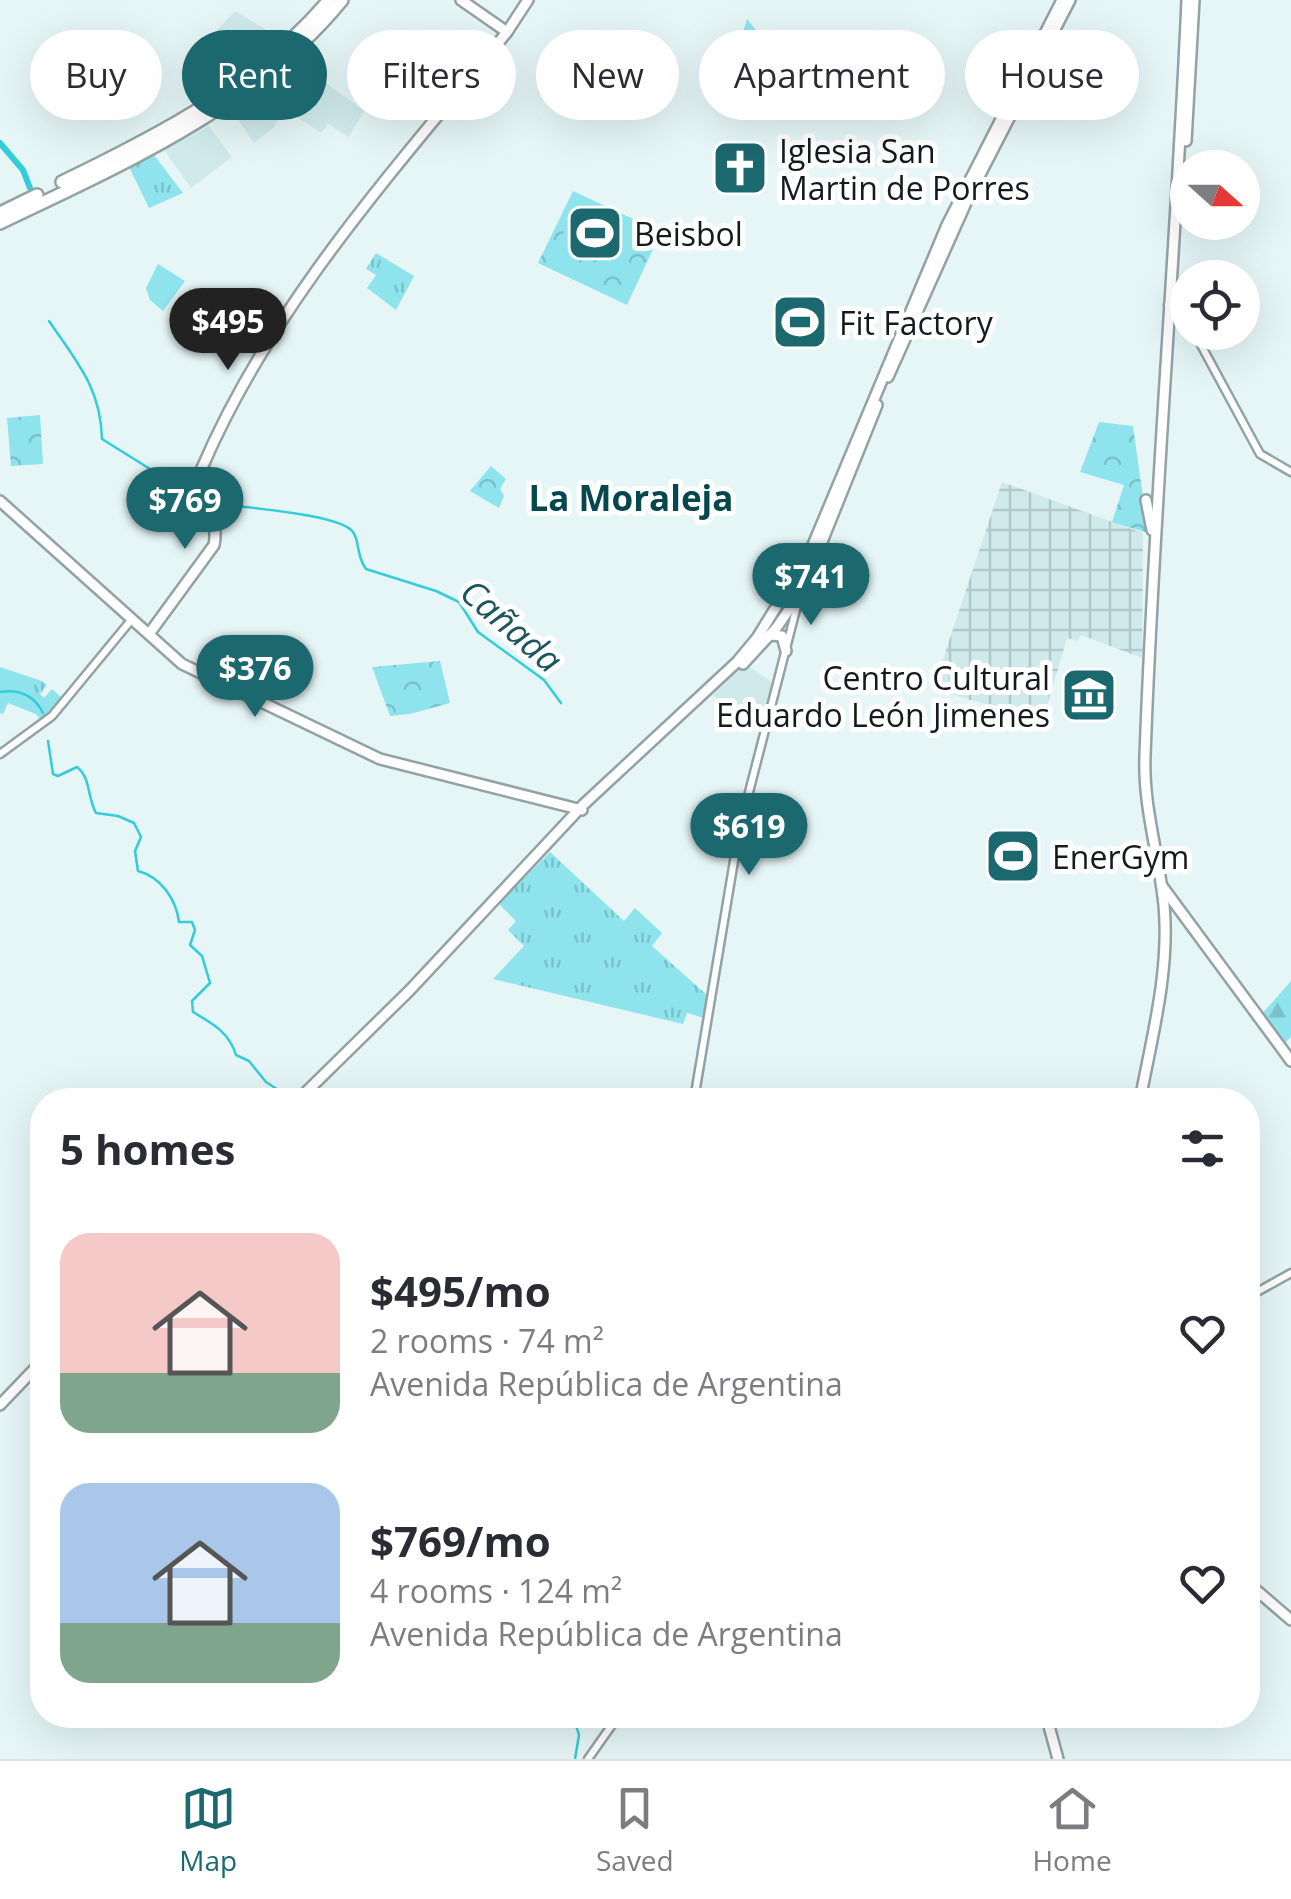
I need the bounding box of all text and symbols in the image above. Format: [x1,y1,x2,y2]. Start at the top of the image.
chip: Buy [30,30,162,120]
chip: Rent [182,30,327,120]
chip: Filters [347,30,516,120]
chip: New [536,30,679,120]
chip: Apartment [699,30,945,120]
chip: House [965,30,1139,120]
place label: Iglesia San Martin de Porres [779,129,1030,209]
church icon: Iglesia San Martin de Porres [710,138,770,198]
north arrow [1170,150,1260,240]
map controls [1170,150,1260,350]
sports icon: Beisbol [565,203,625,263]
place label: Beisbol [634,212,743,255]
button: locate [1170,260,1260,350]
pin: $495 [169,288,287,373]
sports icon: Fit Factory [770,292,830,352]
text: $495 [191,299,265,342]
place label: Fit Factory [839,301,994,344]
pin: $769 [126,467,244,552]
district label: La Moraleja [529,474,733,521]
text: $769 [148,478,222,521]
pin: $741 [752,543,870,628]
text: $741 [774,554,848,597]
water label: Cañada [451,568,573,682]
pin: $376 [196,635,314,720]
text: $376 [218,646,292,689]
place label: Centro Cultural Eduardo León Jimenes [716,656,1050,736]
museum icon: Centro Cultural Eduardo León Jimenes [1059,665,1119,725]
pin: $619 [690,793,808,878]
text: $619 [712,804,786,847]
sports icon: EnerGym [983,826,1043,886]
place label: EnerGym [1052,835,1189,878]
text: 5 homes [60,1120,235,1177]
icon: filters [1175,1121,1230,1176]
text: $495/mo [370,1262,551,1319]
icon: home [140,1273,260,1393]
icon: heart [1175,1306,1230,1361]
text: 2 rooms · 74 m² [370,1319,604,1362]
text: Avenida República de Argentina [370,1362,843,1405]
text: $769/mo [370,1512,551,1569]
icon: home [140,1523,260,1643]
icon: heart [1175,1556,1230,1611]
text: 4 rooms · 124 m² [370,1569,622,1612]
text: Avenida República de Argentina [370,1612,843,1655]
tab: Map [179,1781,237,1879]
tab: Saved [596,1781,674,1879]
tab: Home [1032,1781,1112,1879]

